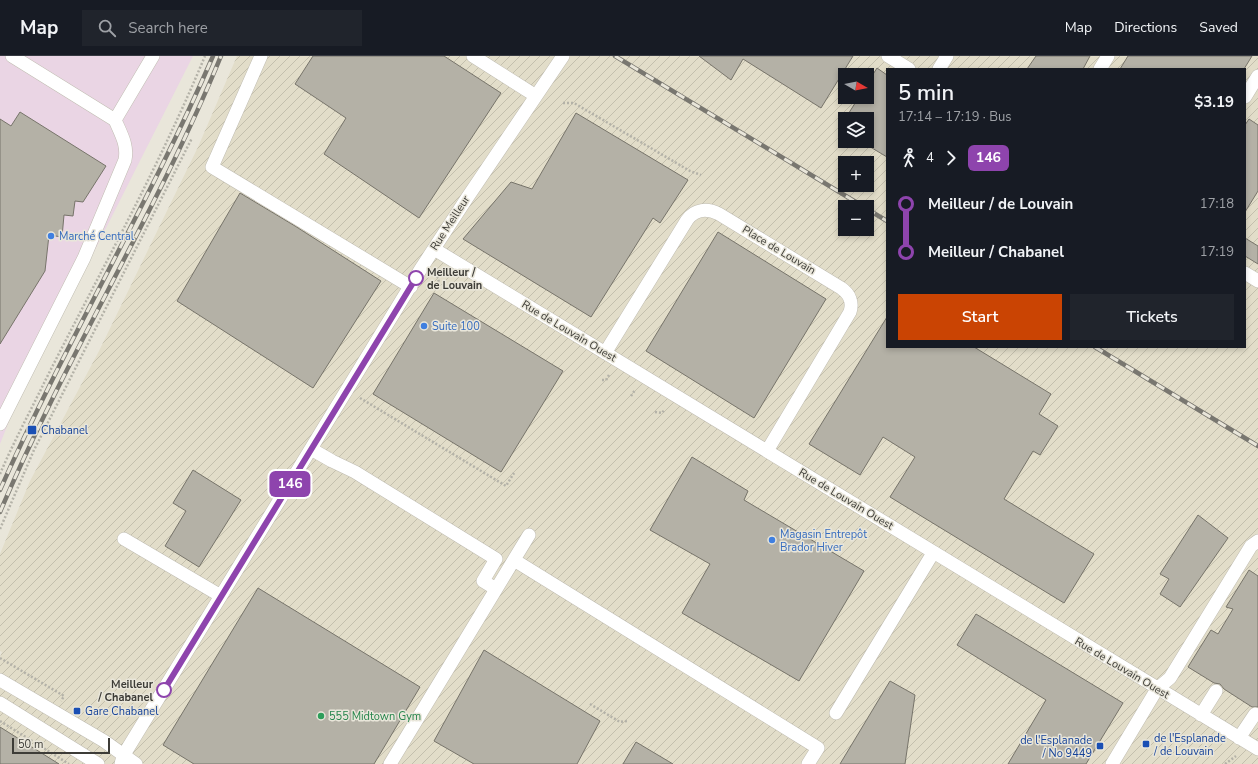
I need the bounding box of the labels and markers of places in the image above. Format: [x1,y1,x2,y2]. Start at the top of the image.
place label: Marché Central [59,229,135,244]
marker: Marché Central [46,231,56,241]
place label: Meilleur / de Louvain [427,265,482,293]
marker: Meilleur / de Louvain [408,270,424,286]
place label: Suite 100 [432,319,480,334]
marker: Suite 100 [419,321,429,331]
place label: Chabanel [41,423,89,438]
marker: Chabanel [26,424,38,436]
place label: Magasin Entrepôt Brador Hiver [780,527,867,555]
marker: Magasin Entrepôt Brador Hiver [767,535,777,545]
place label: Meilleur / Chabanel [97,677,154,705]
marker: Meilleur / Chabanel [156,682,172,698]
place label: Gare Chabanel [85,704,159,719]
marker: Gare Chabanel [72,706,82,716]
place label: 555 Midtown Gym [329,709,421,724]
marker: 555 Midtown Gym [316,711,326,721]
place label: de l'Esplanade / de Louvain [1153,731,1226,759]
place label: de l'Esplanade / No 9449 [1020,733,1092,761]
marker: de l'Esplanade / de Louvain [1141,739,1151,749]
marker: de l'Esplanade / No 9449 [1095,741,1105,751]

